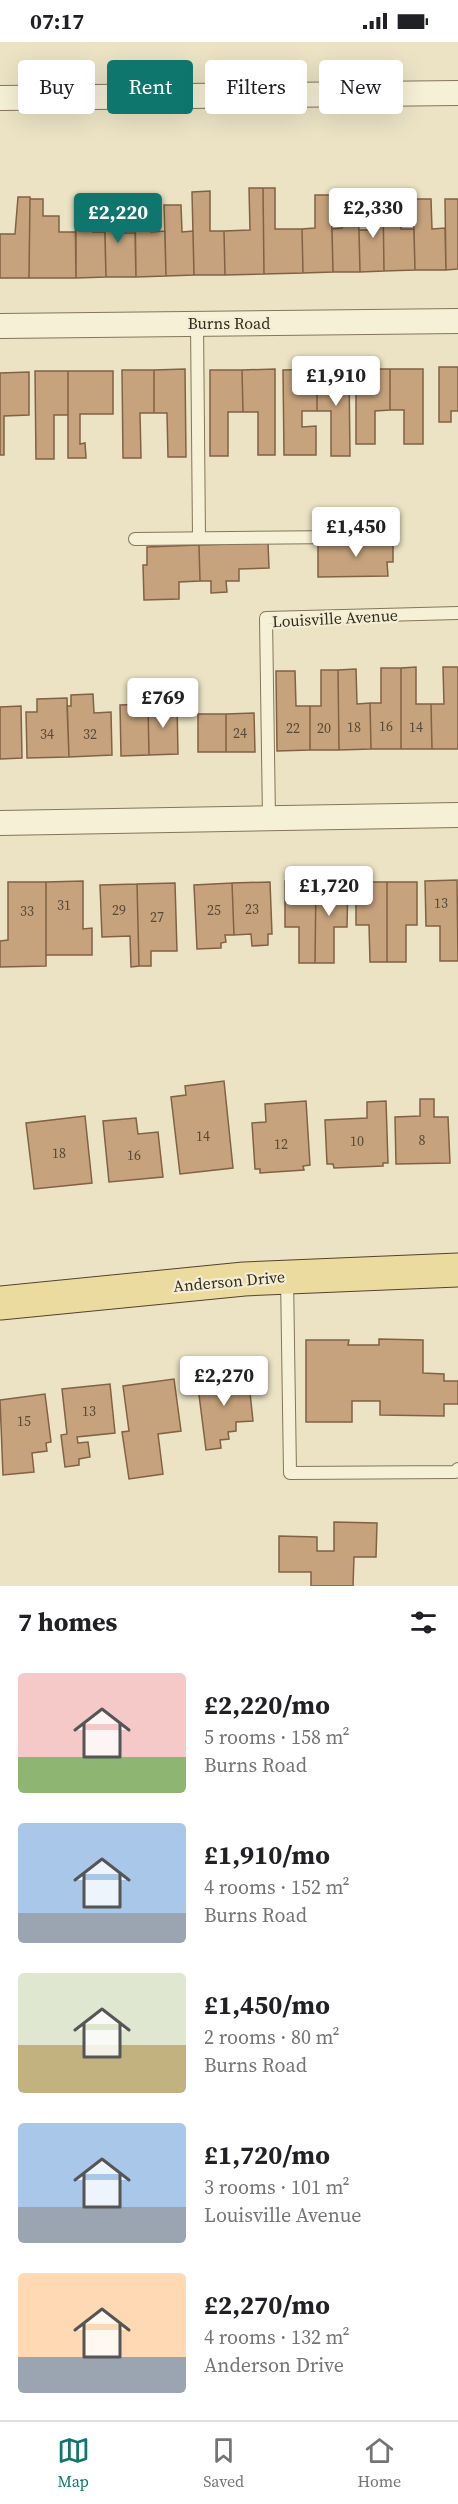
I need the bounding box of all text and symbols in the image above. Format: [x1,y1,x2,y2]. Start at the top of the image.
text: 07:17 [30,6,84,36]
chip: Buy [18,60,95,114]
chip: Rent [107,60,193,114]
chip: Filters [205,60,307,114]
chip: New [319,60,403,114]
pin: £2,330 [324,188,422,239]
pin: £2,220 [69,193,167,244]
text: £2,330 [343,193,403,221]
text: £2,220 [88,198,148,226]
street label: Burns Road [188,312,270,334]
pin: £1,910 [287,356,385,407]
text: £1,910 [306,361,366,389]
pin: £1,450 [307,507,405,558]
text: £1,450 [326,512,386,540]
street label: Louisville Avenue [272,604,398,632]
pin: £769 [127,678,199,729]
text: £769 [141,683,185,711]
house number: 16 [379,716,393,736]
house number: 18 [347,717,361,737]
house number: 14 [409,717,423,737]
house number: 22 [286,718,300,738]
house number: 20 [317,718,331,738]
house number: 24 [233,723,247,743]
house number: 34 [40,724,54,744]
house number: 32 [83,724,97,744]
pin: £1,720 [280,866,378,917]
text: £1,720 [299,871,359,899]
house number: 13 [434,893,448,913]
house number: 31 [57,895,71,915]
house number: 23 [245,899,259,919]
house number: 29 [112,900,126,920]
house number: 25 [207,900,221,920]
house number: 33 [20,901,34,921]
house number: 27 [150,907,164,927]
house number: 14 [196,1126,210,1146]
house number: 8 [419,1130,426,1150]
house number: 10 [350,1131,364,1151]
house number: 12 [274,1134,288,1154]
house number: 18 [52,1143,66,1163]
house number: 16 [127,1145,141,1165]
street label: Anderson Drive [172,1265,286,1297]
pin: £2,270 [175,1356,273,1407]
text: £2,270 [194,1361,254,1389]
house number: 13 [82,1401,96,1421]
house number: 15 [17,1411,31,1431]
text: 7 homes [18,1604,117,1640]
icon: filters [407,1606,440,1639]
text: £2,220/mo [204,1687,330,1723]
icon: home [66,1697,138,1769]
text: 5 rooms · 158 m² [204,1723,350,1751]
text: Burns Road [204,1751,307,1779]
text: £1,910/mo [204,1837,330,1873]
icon: home [66,1847,138,1919]
text: 4 rooms · 152 m² [204,1873,350,1901]
text: Burns Road [204,1901,307,1929]
text: £1,450/mo [204,1987,330,2023]
icon: home [66,1997,138,2069]
text: 2 rooms · 80 m² [204,2023,340,2051]
text: Burns Road [204,2051,307,2079]
text: £1,720/mo [204,2137,330,2173]
icon: home [66,2147,138,2219]
text: 3 rooms · 101 m² [204,2173,350,2201]
text: Louisville Avenue [204,2201,362,2229]
text: £2,270/mo [204,2287,330,2323]
icon: home [66,2297,138,2369]
text: 4 rooms · 132 m² [204,2323,350,2351]
text: Anderson Drive [204,2351,344,2379]
tab: Map [57,2434,90,2492]
tab: Saved [203,2434,244,2492]
tab: Home [358,2434,401,2492]

